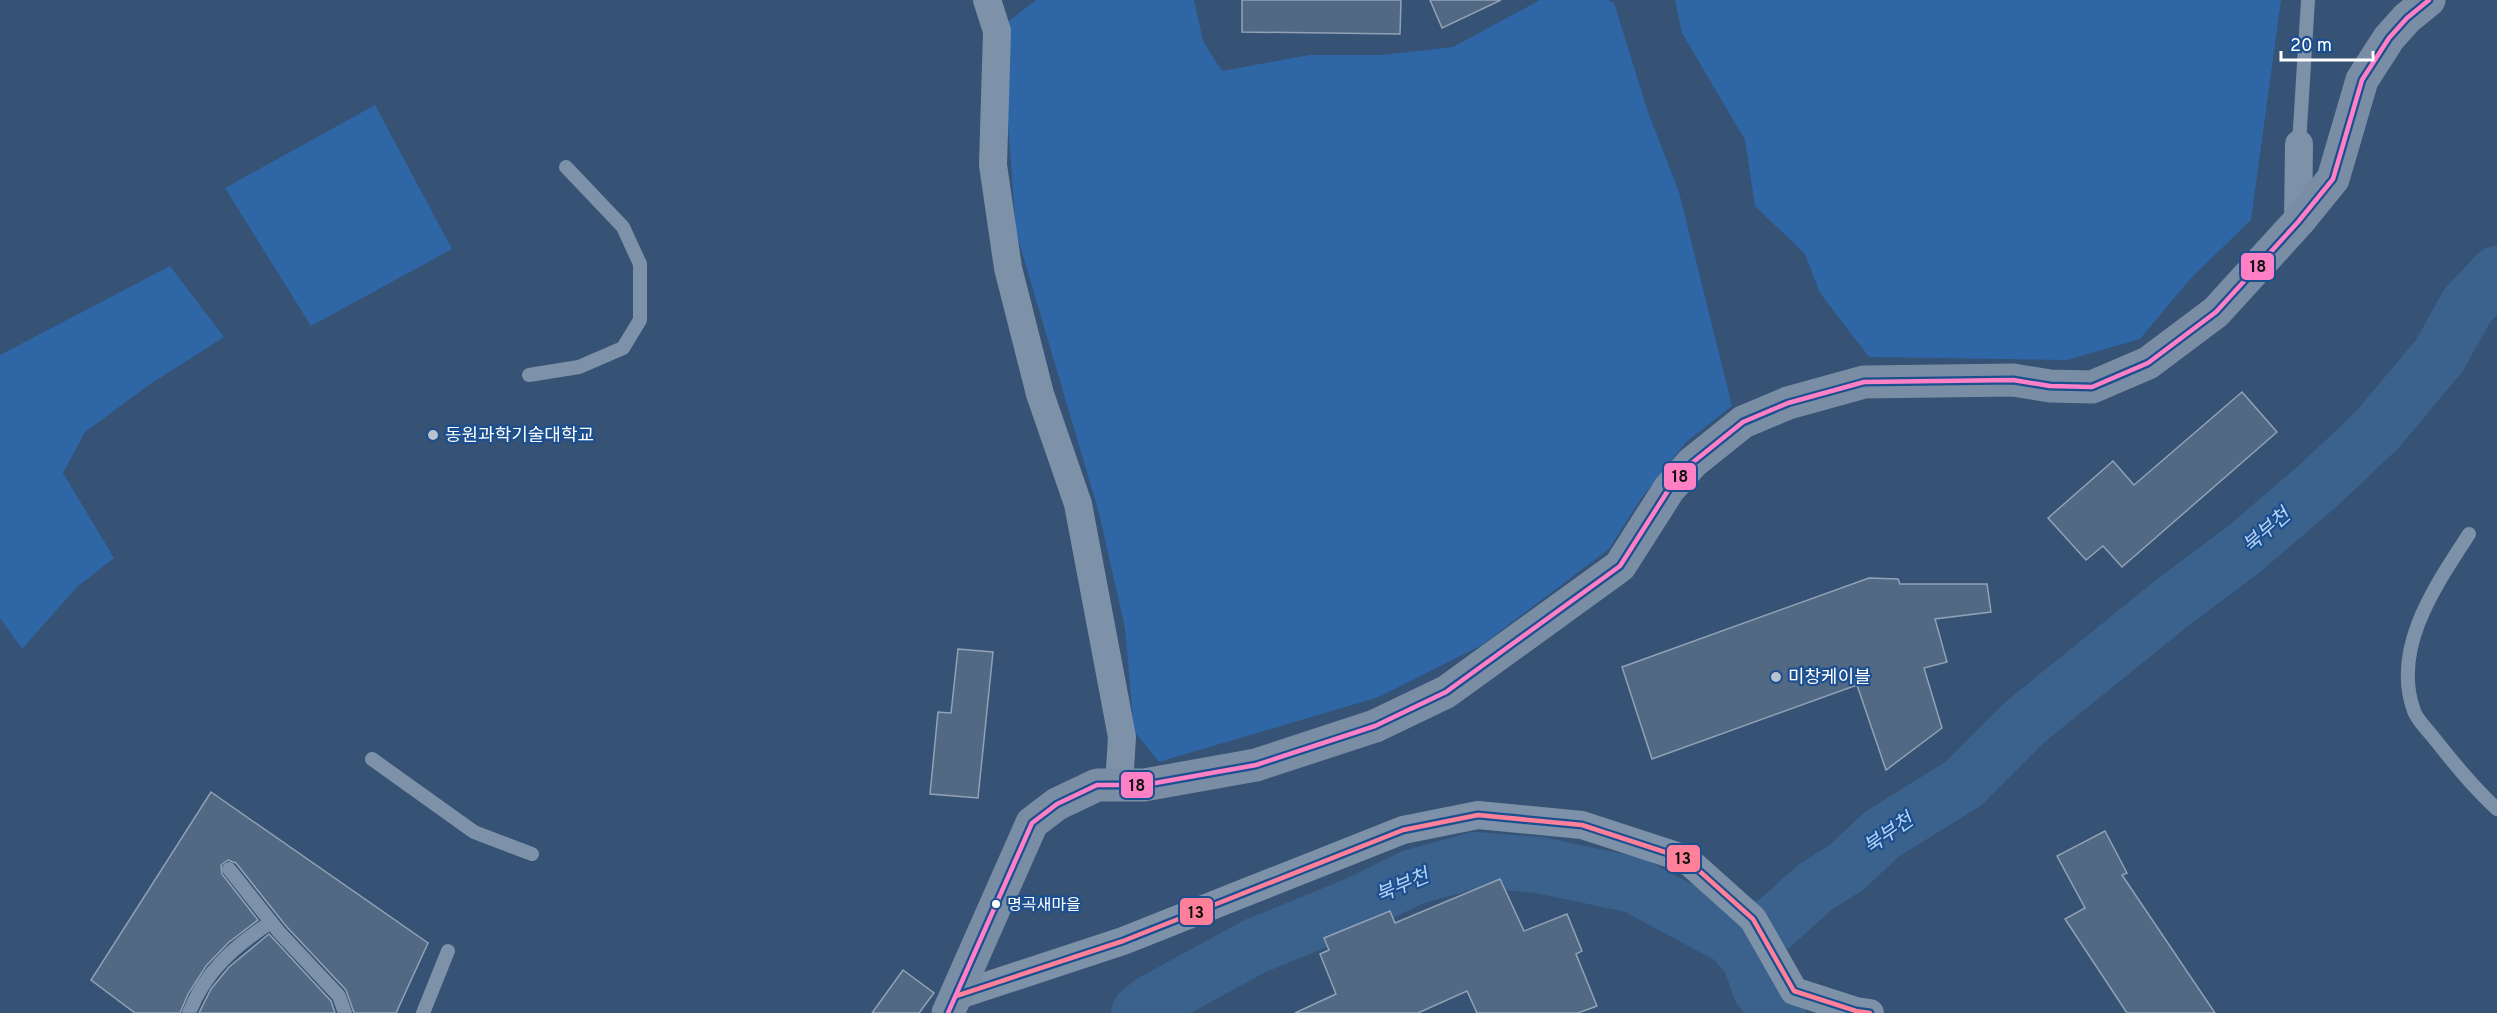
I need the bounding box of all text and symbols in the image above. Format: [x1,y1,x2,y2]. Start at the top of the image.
scale bar [2281,24,2372,62]
text: 20 m [2290,35,2332,58]
line badge: 18 [2240,252,2275,281]
text: 18 [2250,258,2266,278]
place label: 동원과학기술대학교 [445,425,594,448]
marker: 동원과학기술대학교 [426,428,440,442]
line badge: 18 [1663,462,1697,491]
text: 18 [1672,468,1688,488]
water label: 북부천 [2238,502,2299,559]
place label: 미창케이블 [1788,667,1871,690]
marker: 미창케이블 [1769,670,1783,684]
line badge: 18 [1120,771,1154,799]
text: 18 [1129,777,1145,797]
water label: 북부천 [1859,807,1921,861]
line badge: 13 [1666,844,1701,873]
text: 13 [1675,850,1691,870]
water label: 북부천 [1372,863,1436,910]
place label: 명곡새마을 [1007,896,1081,916]
line badge: 13 [1179,897,1214,926]
marker: 명곡새마을 [990,898,1002,910]
text: 13 [1188,904,1204,924]

